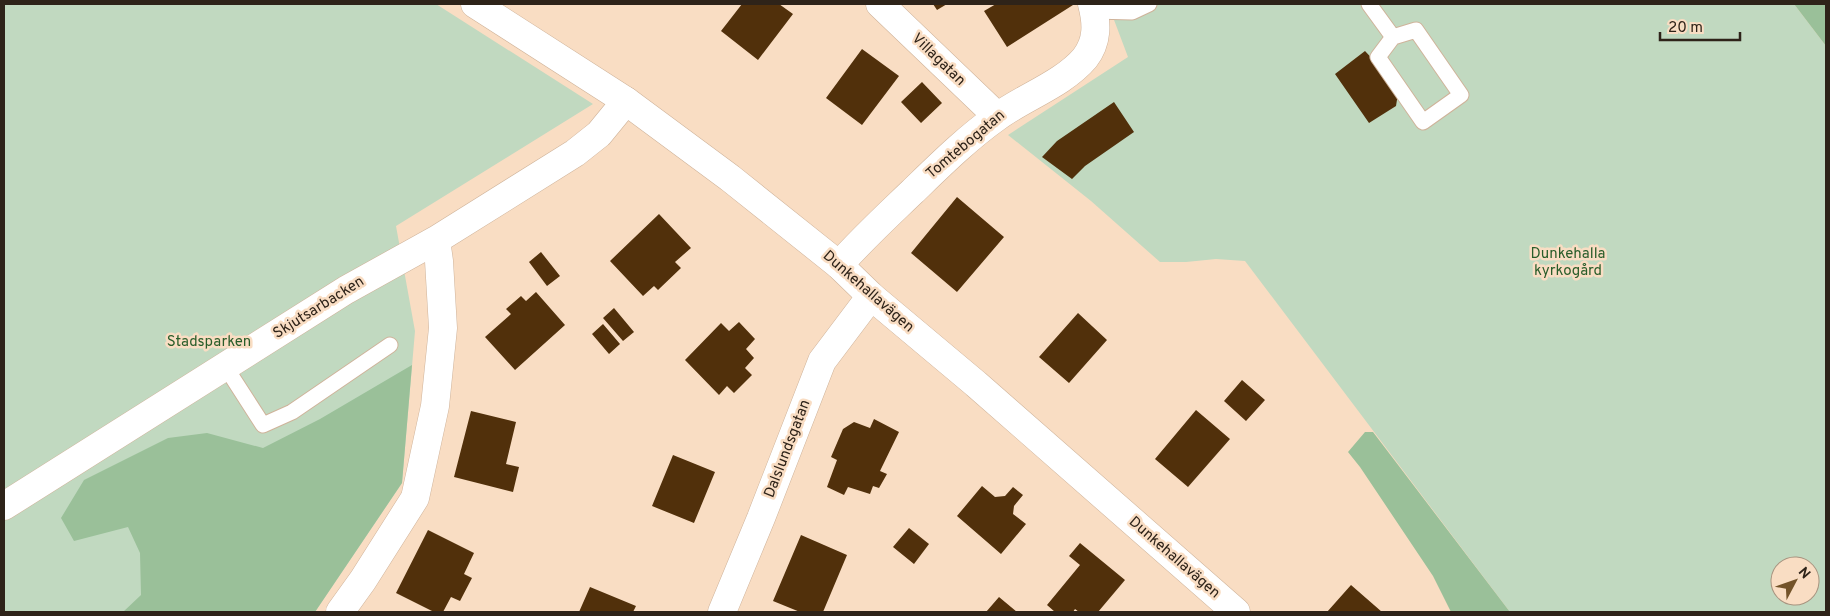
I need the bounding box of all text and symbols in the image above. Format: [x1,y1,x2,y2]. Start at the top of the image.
scale bar [1660,10,1740,42]
text: 20 m [1668,19,1703,38]
street label: Villagatan [907,30,969,90]
street label: Tomtebogatan [923,106,1009,184]
park label: Dunkehalla kyrkogård [1531,245,1605,281]
street label: Dunkehallavägen [818,247,918,337]
street label: Skjutsarbacken [270,272,368,344]
park label: Stadsparken [167,333,251,352]
street label: Dalslundsgatan [761,397,815,501]
street label: Dunkehallavägen [1124,513,1224,603]
north arrow [1770,556,1820,606]
text: N [1794,564,1813,583]

